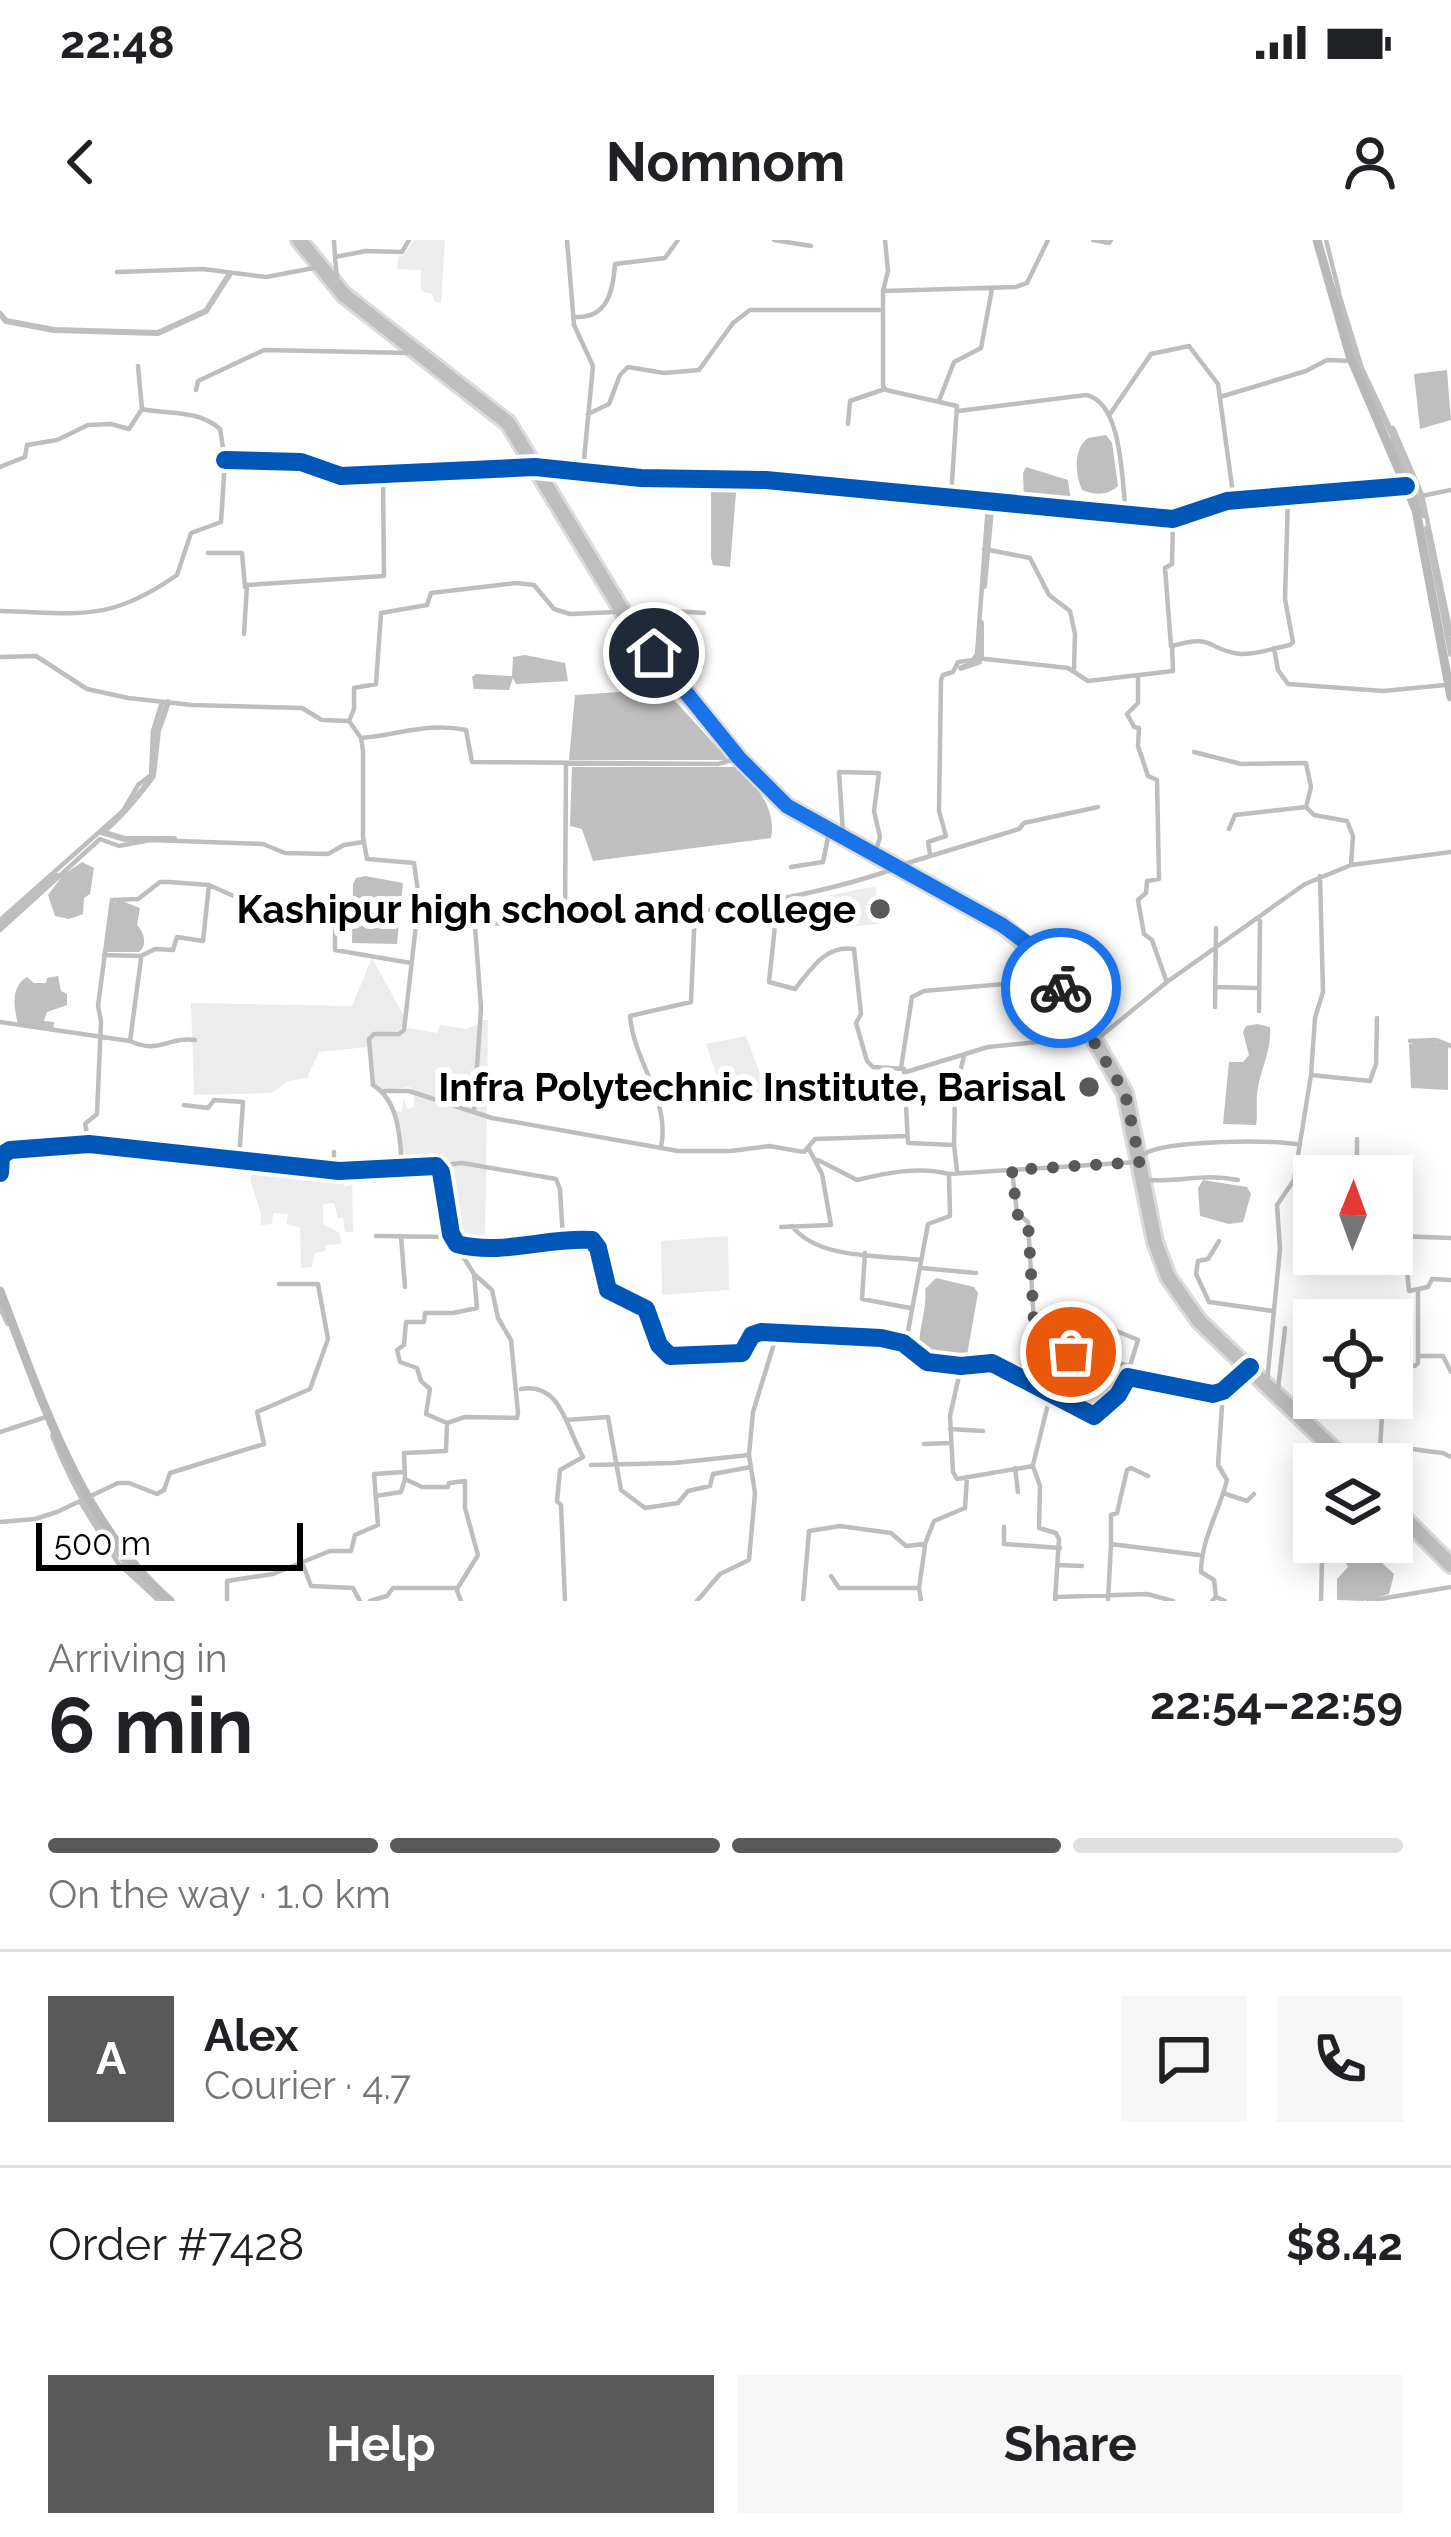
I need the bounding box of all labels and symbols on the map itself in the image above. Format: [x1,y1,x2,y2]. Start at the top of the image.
pin [603,602,705,704]
place label: Kashipur high school and college [236,886,856,932]
marker: Kashipur high school and college [867,896,893,922]
courier [1001,928,1121,1048]
place label: Infra Polytechnic Institute, Barisal [438,1064,1066,1110]
marker: Infra Polytechnic Institute, Barisal [1076,1074,1102,1100]
north arrow [1293,1155,1413,1275]
pin [1020,1301,1122,1403]
scale bar [36,1517,303,1570]

